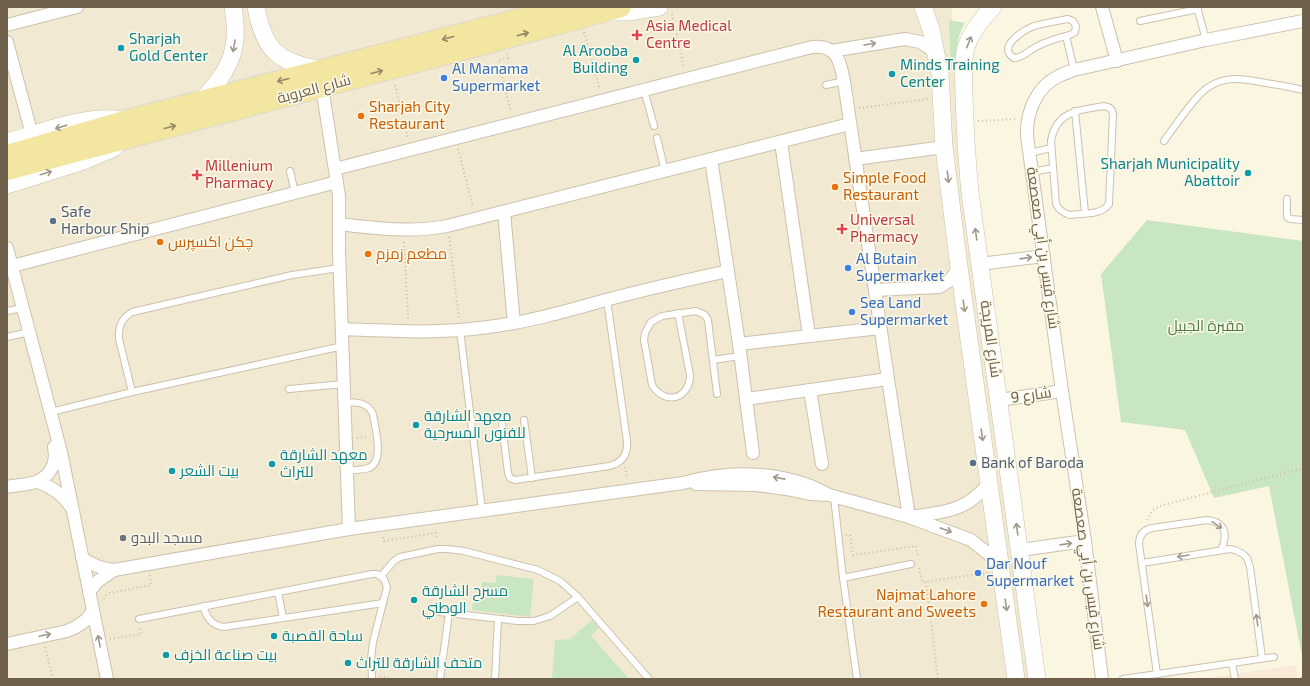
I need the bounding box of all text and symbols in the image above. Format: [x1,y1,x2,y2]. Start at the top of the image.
place label: Asia Medical Centre [646,16,732,51]
place label: Sharjah Gold Center [129,29,208,64]
one-way arrow [516,29,529,37]
marker: Asia Medical Centre [631,29,643,41]
one-way arrow [441,34,454,42]
one-way arrow [965,36,973,48]
one-way arrow [230,39,238,52]
one-way arrow [863,40,876,48]
place label: Al Arooba Building [563,41,629,76]
marker: Sharjah Gold Center [116,43,126,53]
marker: Al Arooba Building [631,55,641,65]
place label: Minds Training Center [900,55,1000,90]
place label: Al Manama Supermarket [452,59,541,94]
one-way arrow [371,68,384,76]
marker: Minds Training Center [887,69,897,79]
street label: شارع العروبة [275,70,353,109]
marker: Al Manama Supermarket [439,73,449,83]
one-way arrow [277,77,290,84]
place label: Sharjah City Restaurant [369,97,450,132]
marker: Sharjah City Restaurant [356,111,366,121]
one-way arrow [164,123,177,130]
one-way arrow [55,124,68,131]
place label: Sharjah Municipality Abattoir [1101,154,1240,189]
place label: Millenium Pharmacy [205,156,274,191]
street label: شارع قيس بن أبي صعصعة [1020,166,1064,331]
place label: Simple Food Restaurant [843,168,926,203]
marker: Sharjah Municipality Abattoir [1243,168,1253,178]
one-way arrow [39,169,52,176]
marker: Millenium Pharmacy [192,170,202,180]
one-way arrow [944,170,952,183]
marker: Simple Food Restaurant [830,182,840,192]
place label: Safe Harbour Ship [61,202,150,237]
place label: Universal Pharmacy [850,210,919,245]
marker: Safe Harbour Ship [48,216,58,226]
marker: Universal Pharmacy [837,224,847,234]
one-way arrow [972,228,980,241]
place label: چکن اکسپرس [168,232,253,252]
marker: چکن اکسپرس [155,237,165,247]
place label: مطعم زمزم [376,244,447,264]
marker: مطعم زمزم [363,249,373,259]
place label: Al Butain Supermarket [856,249,945,284]
one-way arrow [1019,254,1032,262]
marker: Al Butain Supermarket [843,263,853,273]
place label: Sea Land Supermarket [860,293,949,328]
one-way arrow [960,299,968,312]
street label: شارع المريجة [975,299,1006,379]
marker: Sea Land Supermarket [847,307,857,317]
park label: مقبرة الجبيل [1168,316,1244,336]
street label: شارع 9 [1009,382,1053,409]
place label: معهد الشارقة للفنون المسرحية [424,406,526,443]
marker: معهد الشارقة للفنون المسرحية [411,420,421,430]
one-way arrow [978,428,986,441]
place label: معهد الشارقة للتراث [280,445,368,481]
place label: Bank of Baroda [981,453,1084,471]
marker: Bank of Baroda [968,458,978,468]
marker: معهد الشارقة للتراث [267,459,277,469]
place label: بيت الشعر [179,461,239,480]
marker: بيت الشعر [167,466,177,476]
one-way arrow [773,473,786,481]
street label: شارع قيس بن أبي صعصعة [1065,487,1109,652]
one-way arrow [1212,520,1223,529]
one-way arrow [1013,523,1021,536]
one-way arrow [940,527,952,535]
place label: مسجد البدو [131,528,203,547]
marker: مسجد البدو [118,533,128,543]
one-way arrow [1059,540,1072,548]
one-way arrow [1177,552,1190,560]
place label: Dar Nouf Supermarket [986,554,1075,589]
marker: Dar Nouf Supermarket [973,568,983,578]
place label: مسرح الشارقة الوطني [422,581,508,620]
place label: Najmat Lahore Restaurant and Sweets [818,585,976,620]
one-way arrow [1143,594,1151,607]
marker: مسرح الشارقة الوطني [409,595,419,605]
one-way arrow [1002,598,1010,611]
marker: Najmat Lahore Restaurant and Sweets [979,599,989,609]
one-way arrow [1253,614,1261,627]
place label: ساحة القصبة [282,626,363,644]
one-way arrow [38,631,51,639]
marker: ساحة القصبة [269,631,279,641]
one-way arrow [95,635,103,648]
place label: بيت صناعة الخزف [174,645,277,664]
marker: بيت صناعة الخزف [161,650,171,660]
place label: متحف الشارقة للتراث [356,653,482,672]
marker: متحف الشارقة للتراث [343,658,353,668]

